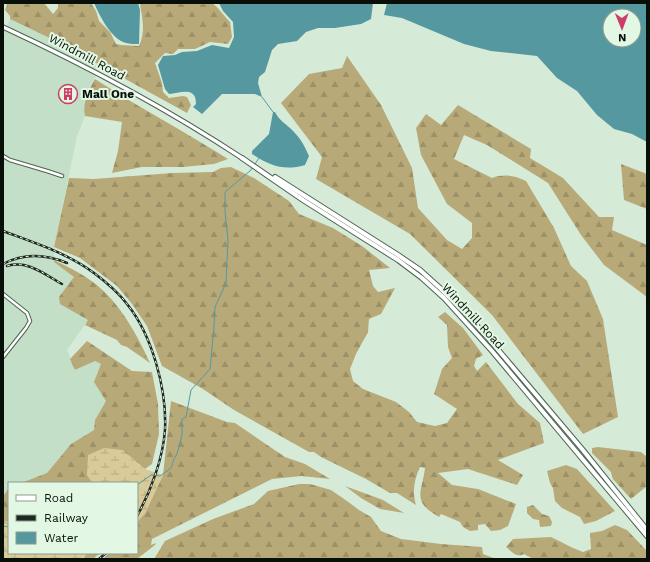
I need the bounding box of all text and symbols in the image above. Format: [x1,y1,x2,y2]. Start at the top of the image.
north arrow [602,8,642,48]
street label: Windmill Road [46,31,128,83]
text: N [618,31,626,44]
building icon: Mall One [57,83,79,105]
place label: Mall One [82,87,134,101]
street label: Windmill Road [439,280,507,352]
legend [8,482,138,554]
text: Road [44,491,73,505]
text: Railway [44,511,89,525]
text: Water [44,531,79,545]

